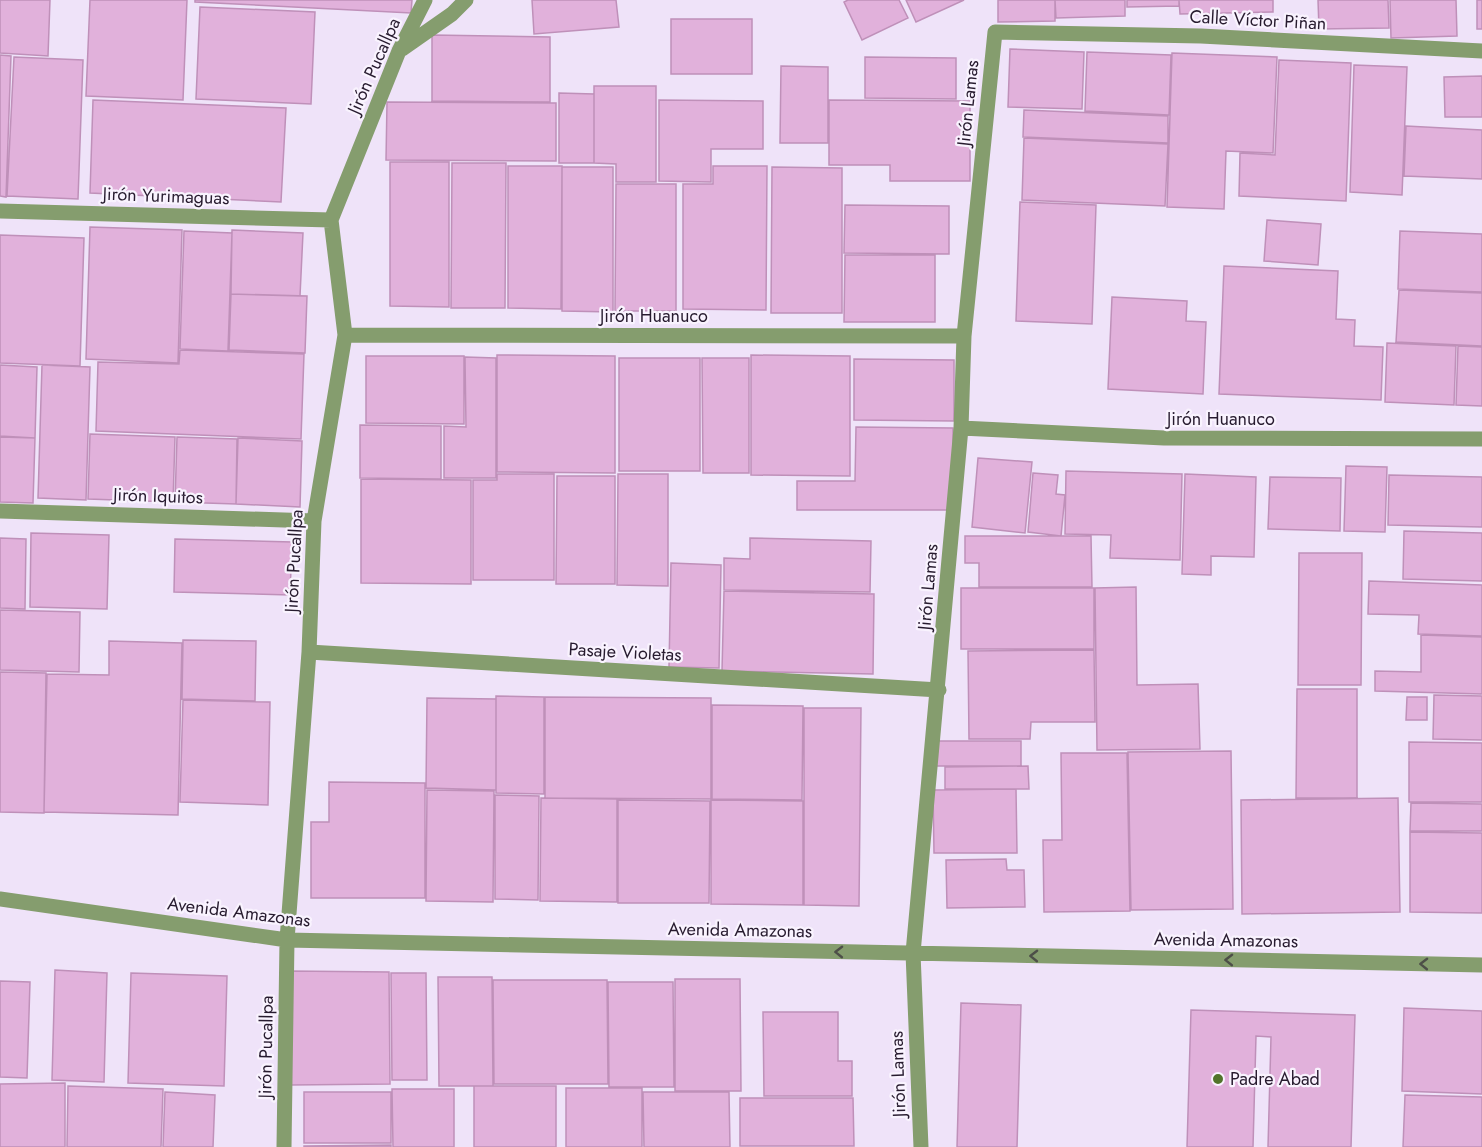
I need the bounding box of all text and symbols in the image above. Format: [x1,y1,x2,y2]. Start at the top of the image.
street label: Calle Víctor Piñan [1189,3,1327,37]
street label: Jirón Pucallpa [340,14,407,120]
street label: Jirón Lamas [950,59,985,149]
street label: Jirón Yurimaguas [100,181,230,211]
street label: Jirón Huanuco [598,303,708,329]
street label: Jirón Huanuco [1165,406,1275,432]
street label: Jirón Iquitos [111,481,203,511]
street label: Jirón Pucallpa [278,509,310,615]
street label: Jirón Lamas [911,543,945,633]
street label: Pasaje Violetas [568,636,682,668]
street label: Avenida Amazonas [166,890,312,934]
street label: Avenida Amazonas [668,916,812,944]
street label: Avenida Amazonas [1154,926,1298,954]
one-way arrow [834,945,843,958]
one-way arrow [1029,949,1038,962]
one-way arrow [1224,953,1233,966]
one-way arrow [1419,957,1428,970]
street label: Jirón Pucallpa [252,995,280,1101]
street label: Jirón Lamas [884,1030,913,1120]
place label: Padre Abad [1230,1066,1320,1092]
marker: Padre Abad [1211,1072,1225,1086]

